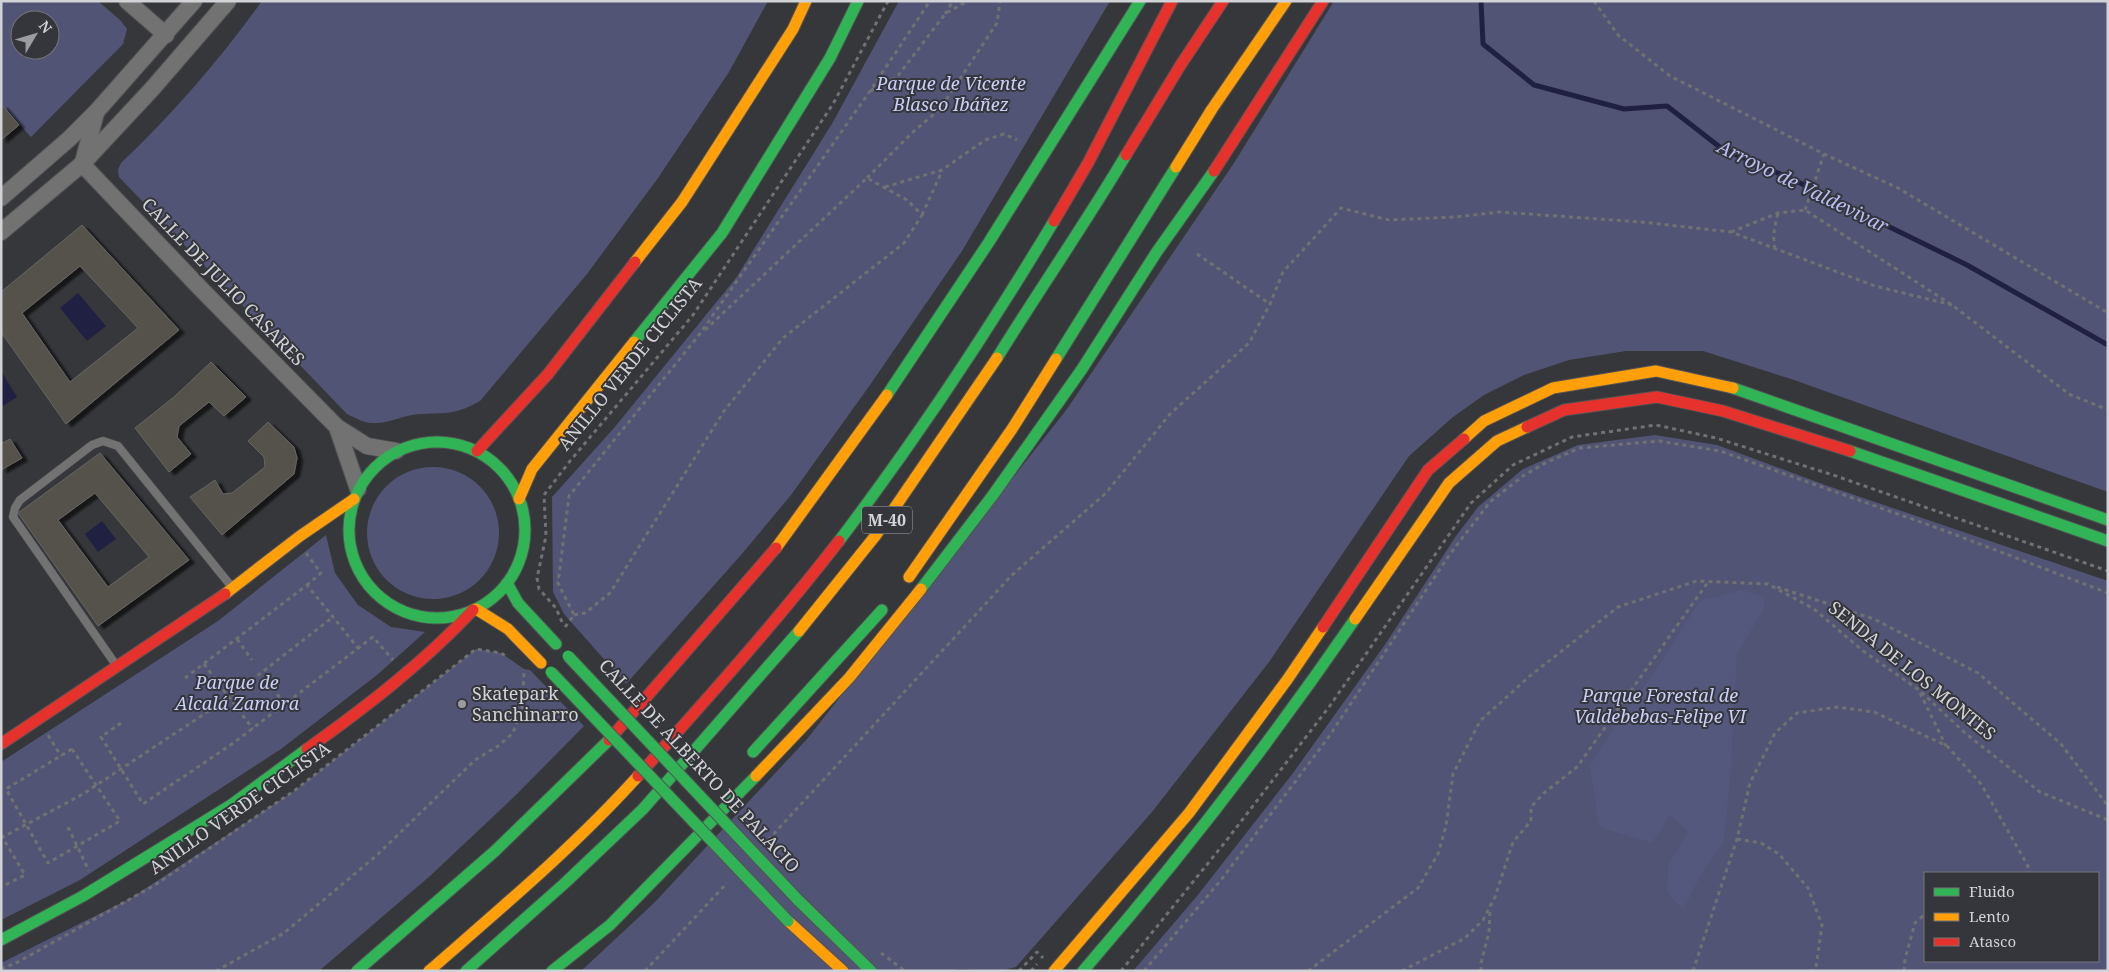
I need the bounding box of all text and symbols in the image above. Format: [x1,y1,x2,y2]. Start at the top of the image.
north arrow [10,10,60,60]
text: N [35,16,57,37]
park label: Parque de Vicente Blasco Ibáñez [875,71,1026,116]
water label: Arroyo de Valdevivar [1711,132,1893,239]
street label: CALLE DE JULIO CASARES [137,192,310,371]
street label: ANILLO VERDE CICLISTA [552,272,707,455]
road number: M-40 [862,506,912,534]
street label: SENDA DE LOS MONTES [1824,595,2001,745]
street label: CALLE DE ALBERTO DE PALACIO [594,653,805,877]
park label: Parque de Alcalá Zamora [173,670,300,715]
place label: Skatepark Sanchinarro [472,681,579,726]
park label: Parque Forestal de Valdebebas-Felipe VI [1574,683,1747,728]
marker: Skatepark Sanchinarro [456,698,468,710]
street label: ANILLO VERDE CICLISTA [144,735,335,879]
legend [1924,872,2099,962]
text: Fluido [1969,881,2015,901]
text: Lento [1969,906,2010,926]
text: Atasco [1969,931,2016,951]

